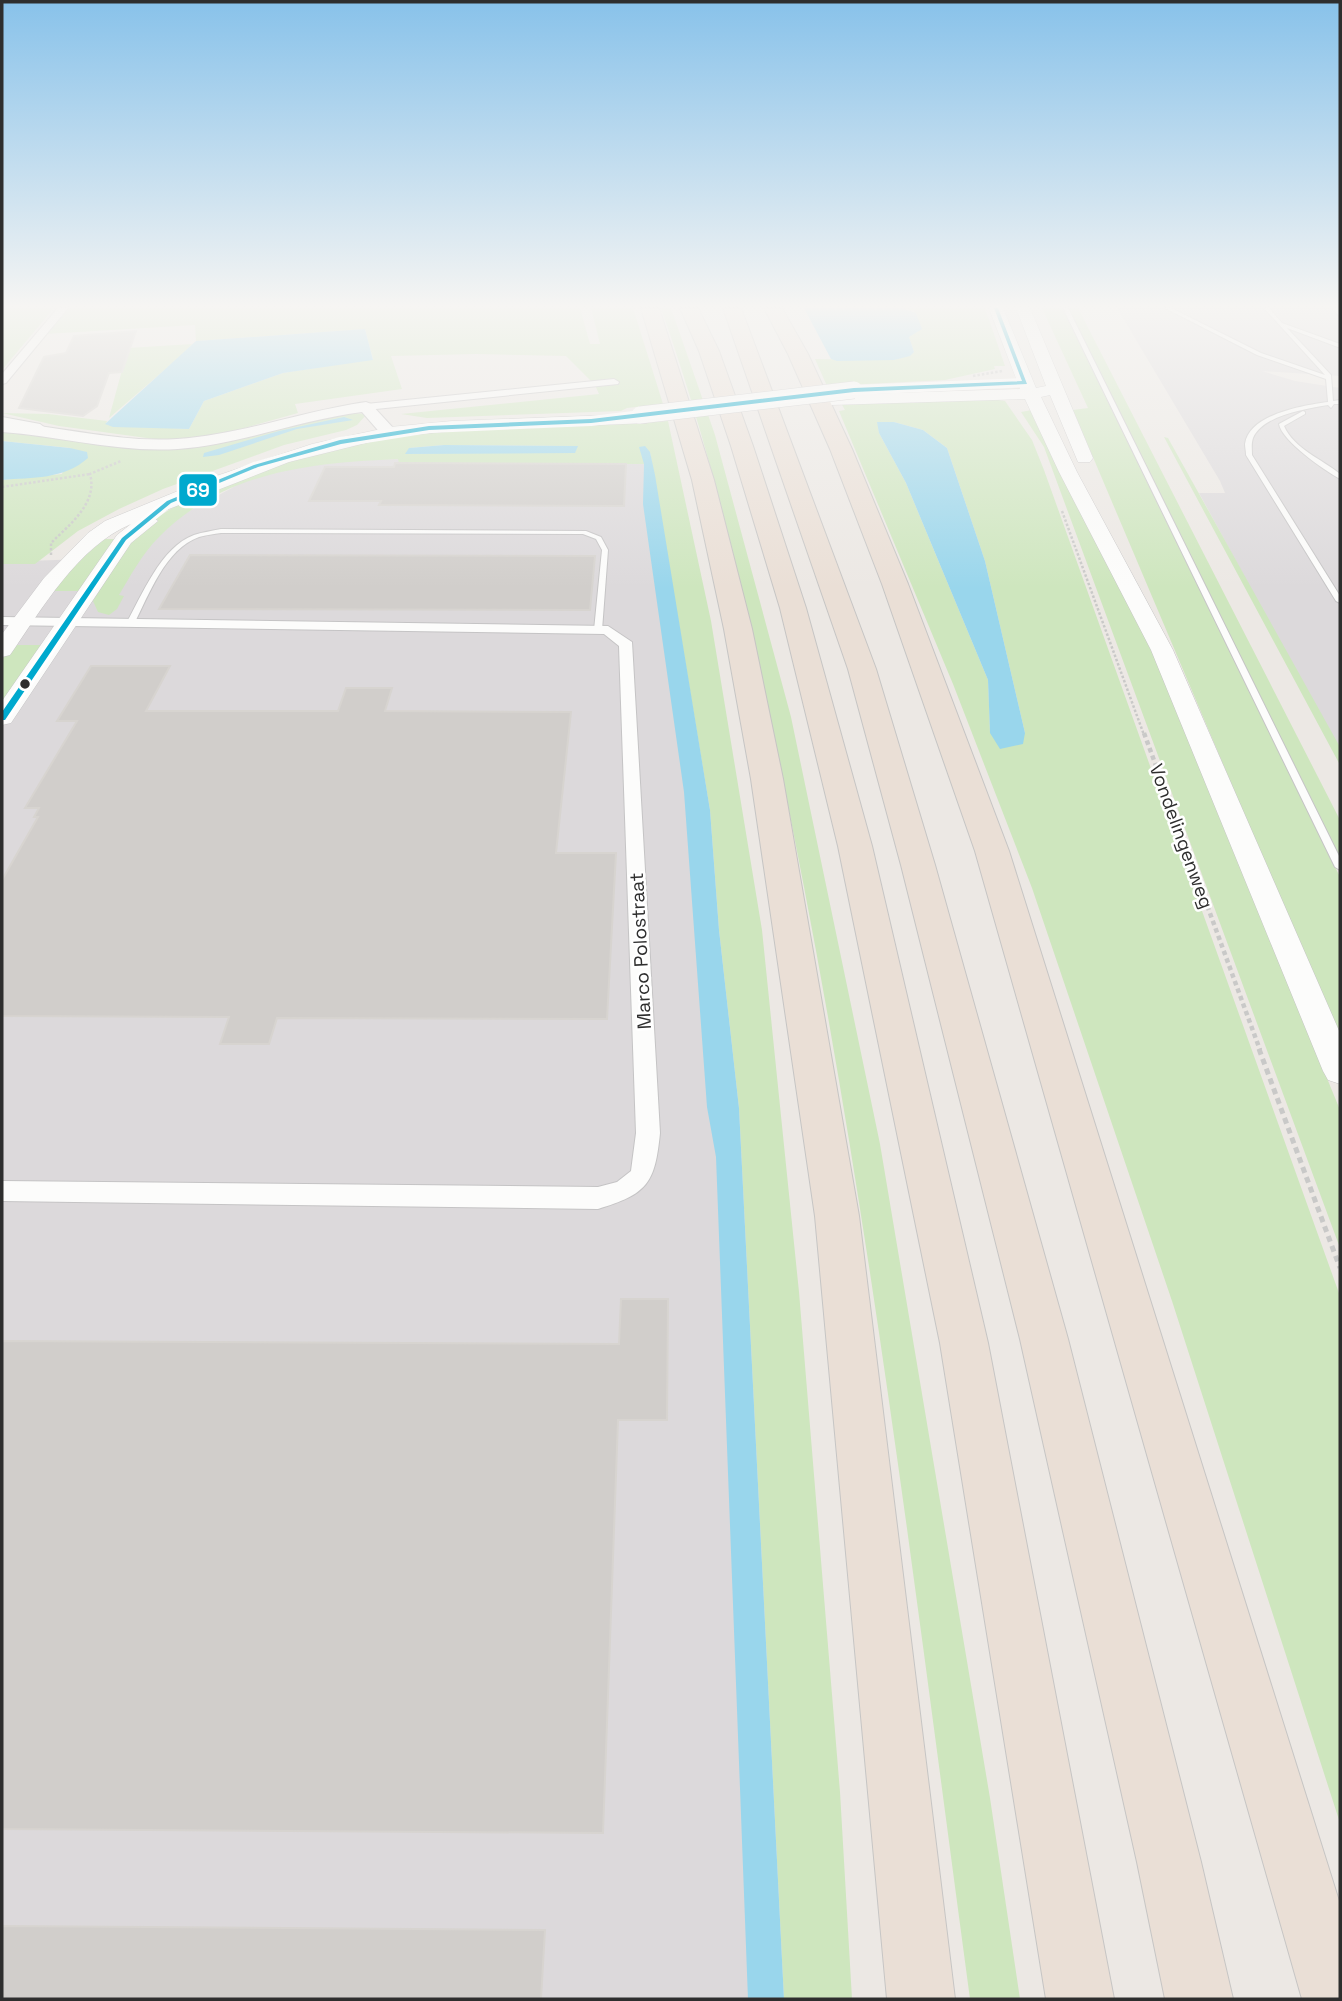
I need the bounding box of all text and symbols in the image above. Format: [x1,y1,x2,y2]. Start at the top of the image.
line badge: 69 [178,473,218,507]
text: 69 [186,478,210,503]
unlabelled marker [18,677,32,691]
street label: Vondelingenweg [1144,760,1219,912]
street label: Marco Polostraat [624,872,657,1030]

